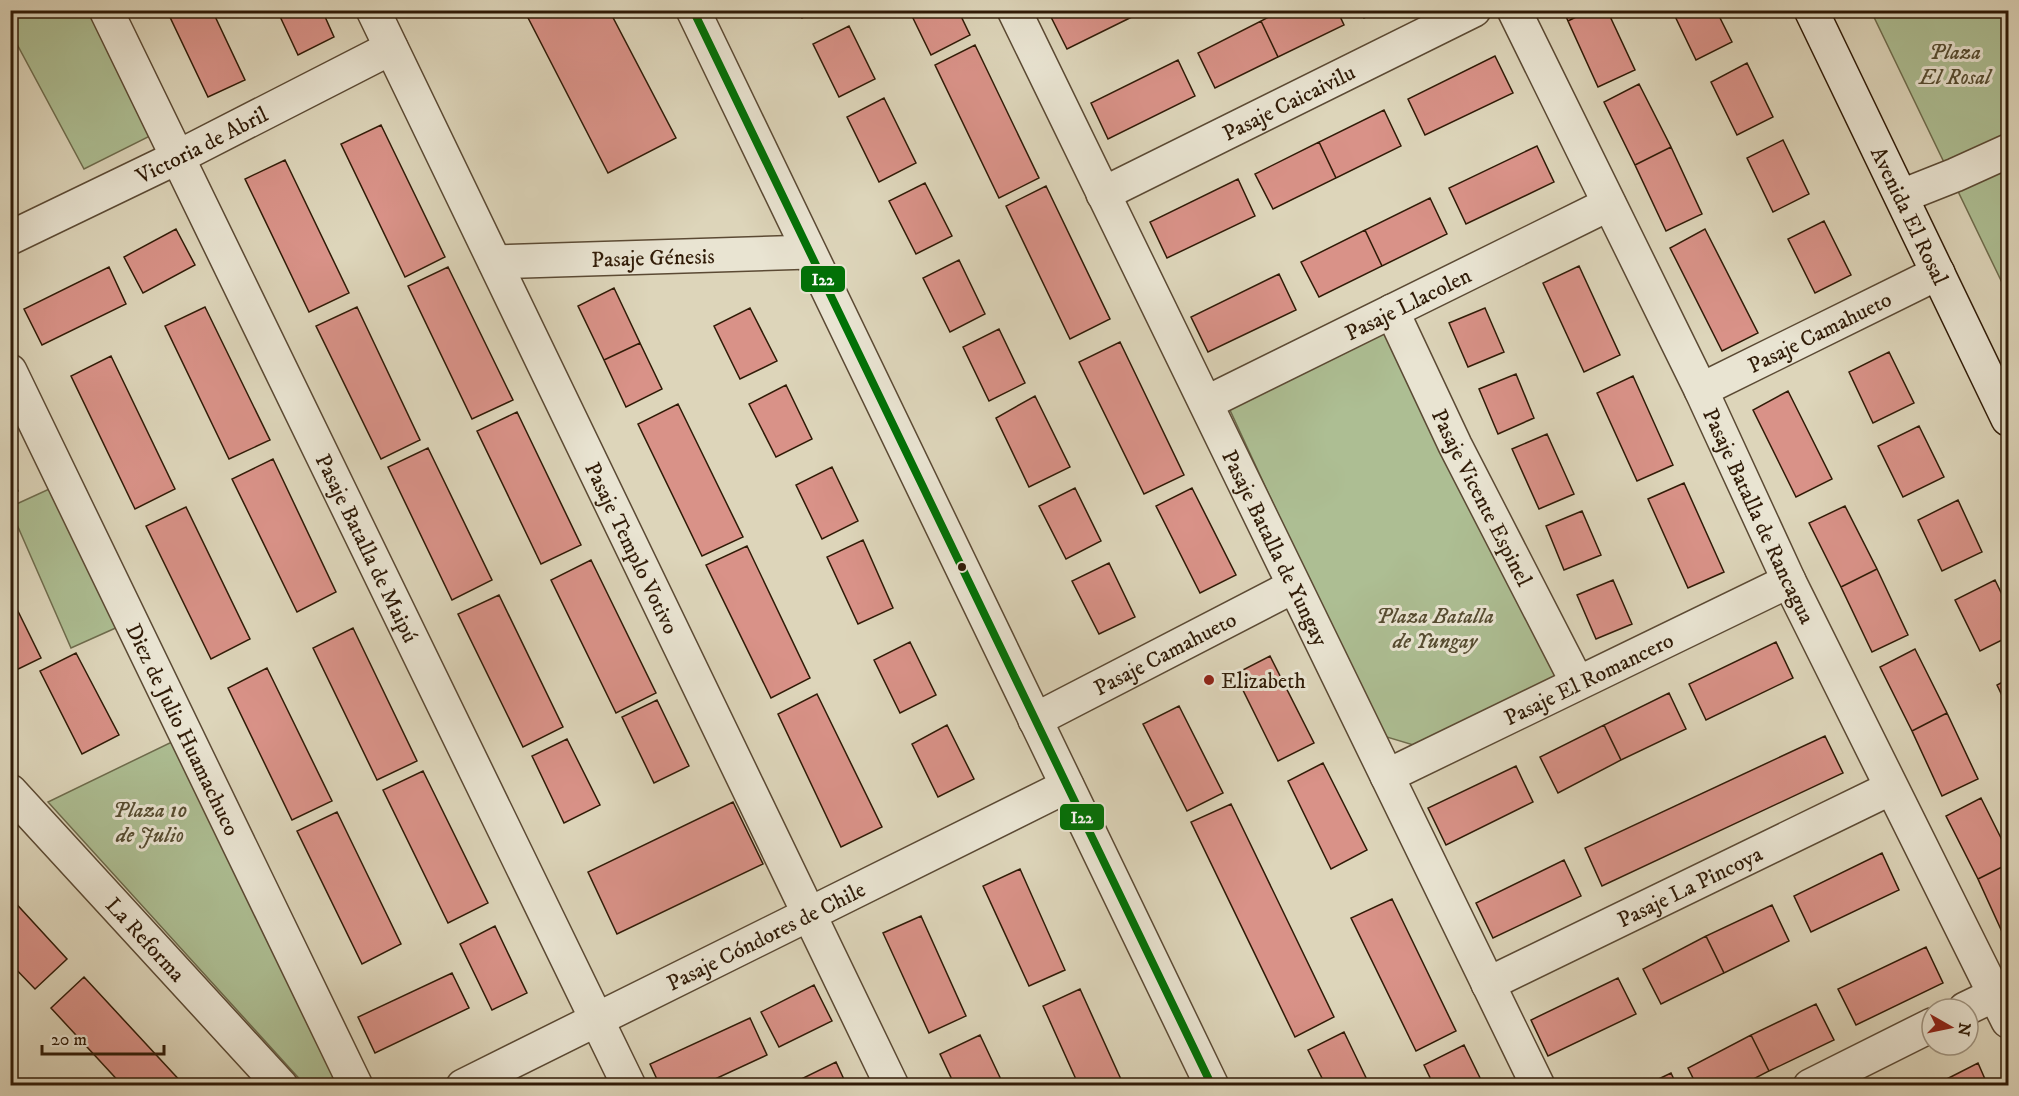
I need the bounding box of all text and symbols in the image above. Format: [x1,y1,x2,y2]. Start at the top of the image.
park label: Plaza El Rosal [1917,39,1993,91]
street label: Pasaje Caicaivilu [1218,59,1360,148]
street label: Victoria de Abril [131,101,273,191]
street label: Avenida El Rosal [1864,143,1953,290]
street label: Pasaje Génesis [591,243,715,274]
street label: Pasaje Llacolen [1341,262,1476,347]
line badge: I22 [800,265,846,293]
text: I22 [812,270,835,290]
street label: Pasaje Camahueto [1744,286,1896,380]
street label: Pasaje Batalla de Rancagua [1696,404,1820,629]
street label: Pasaje Vicente Espinel [1425,405,1537,591]
street label: Pasaje Batalla de Yungay [1215,446,1334,651]
street label: Pasaje Batalla de Maipú [309,450,423,647]
street label: Pasaje Templo Votivo [578,458,684,639]
unlabelled marker [956,561,968,573]
park label: Plaza Batalla de Yungay [1376,603,1494,655]
street label: Pasaje Camahueto [1090,606,1241,702]
street label: Diez de Julio Huamachuco [119,619,245,841]
street label: Pasaje El Romancero [1500,627,1678,732]
place label: Elizabeth [1221,668,1306,695]
marker: Elizabeth [1202,673,1216,687]
park label: Plaza 10 de Julio [113,797,187,849]
line badge: I22 [1059,803,1105,831]
text: I22 [1071,808,1094,828]
street label: Pasaje La Pincoya [1613,840,1768,934]
street label: Pasaje Cóndores de Chile [663,876,870,998]
street label: La Reforma [99,892,191,988]
north arrow [1920,997,1980,1057]
scale bar [42,1018,164,1056]
text: N [1953,1021,1975,1037]
text: 20 m [51,1029,87,1051]

